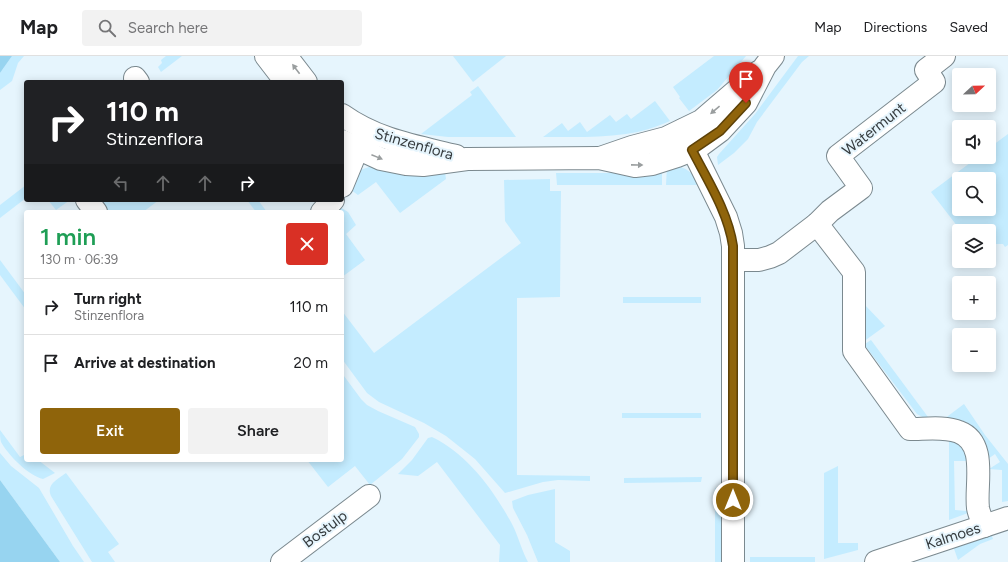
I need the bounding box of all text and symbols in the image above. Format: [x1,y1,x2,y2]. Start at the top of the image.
search box [82,10,362,46]
text: Map [20,16,58,39]
icon: search [96,17,118,39]
text: Search here [128,19,208,37]
text: Map [814,19,842,36]
text: Directions [864,19,927,36]
text: Saved [949,19,988,36]
pin [729,62,763,103]
one-way arrow [292,64,300,74]
icon: arrive [735,68,757,90]
north arrow [952,68,996,112]
map controls [952,68,996,372]
text: 110 m [106,94,179,128]
icon: right [40,96,92,148]
street label: Watermunt [839,98,910,159]
one-way arrow [710,106,720,115]
button: sound [952,120,996,164]
street label: Stinzenflora [373,124,455,164]
text: Stinzenflora [106,128,203,150]
one-way arrow [372,155,384,161]
one-way arrow [631,162,644,168]
icon: left [110,172,132,194]
icon: ahead [152,172,174,194]
icon: ahead [194,172,216,194]
icon: right [236,172,258,194]
button: search [952,172,996,216]
text: 1 min [40,222,96,251]
button: close [286,223,328,265]
button: layers [952,224,996,268]
text: 130 m · 06:39 [40,252,118,267]
button: + [952,276,996,320]
text: Turn right [74,290,142,308]
icon: right [40,296,62,318]
text: 110 m [290,298,328,316]
text: Stinzenflora [74,308,144,323]
button: − [952,328,996,372]
icon: arrive [40,352,62,374]
text: Arrive at destination [74,354,215,372]
text: 20 m [294,354,328,372]
button: Exit [40,408,180,454]
button: Share [188,408,328,454]
position arrow [712,479,754,521]
street label: Bostulp [299,506,351,552]
street label: Kalmoes [923,519,983,553]

